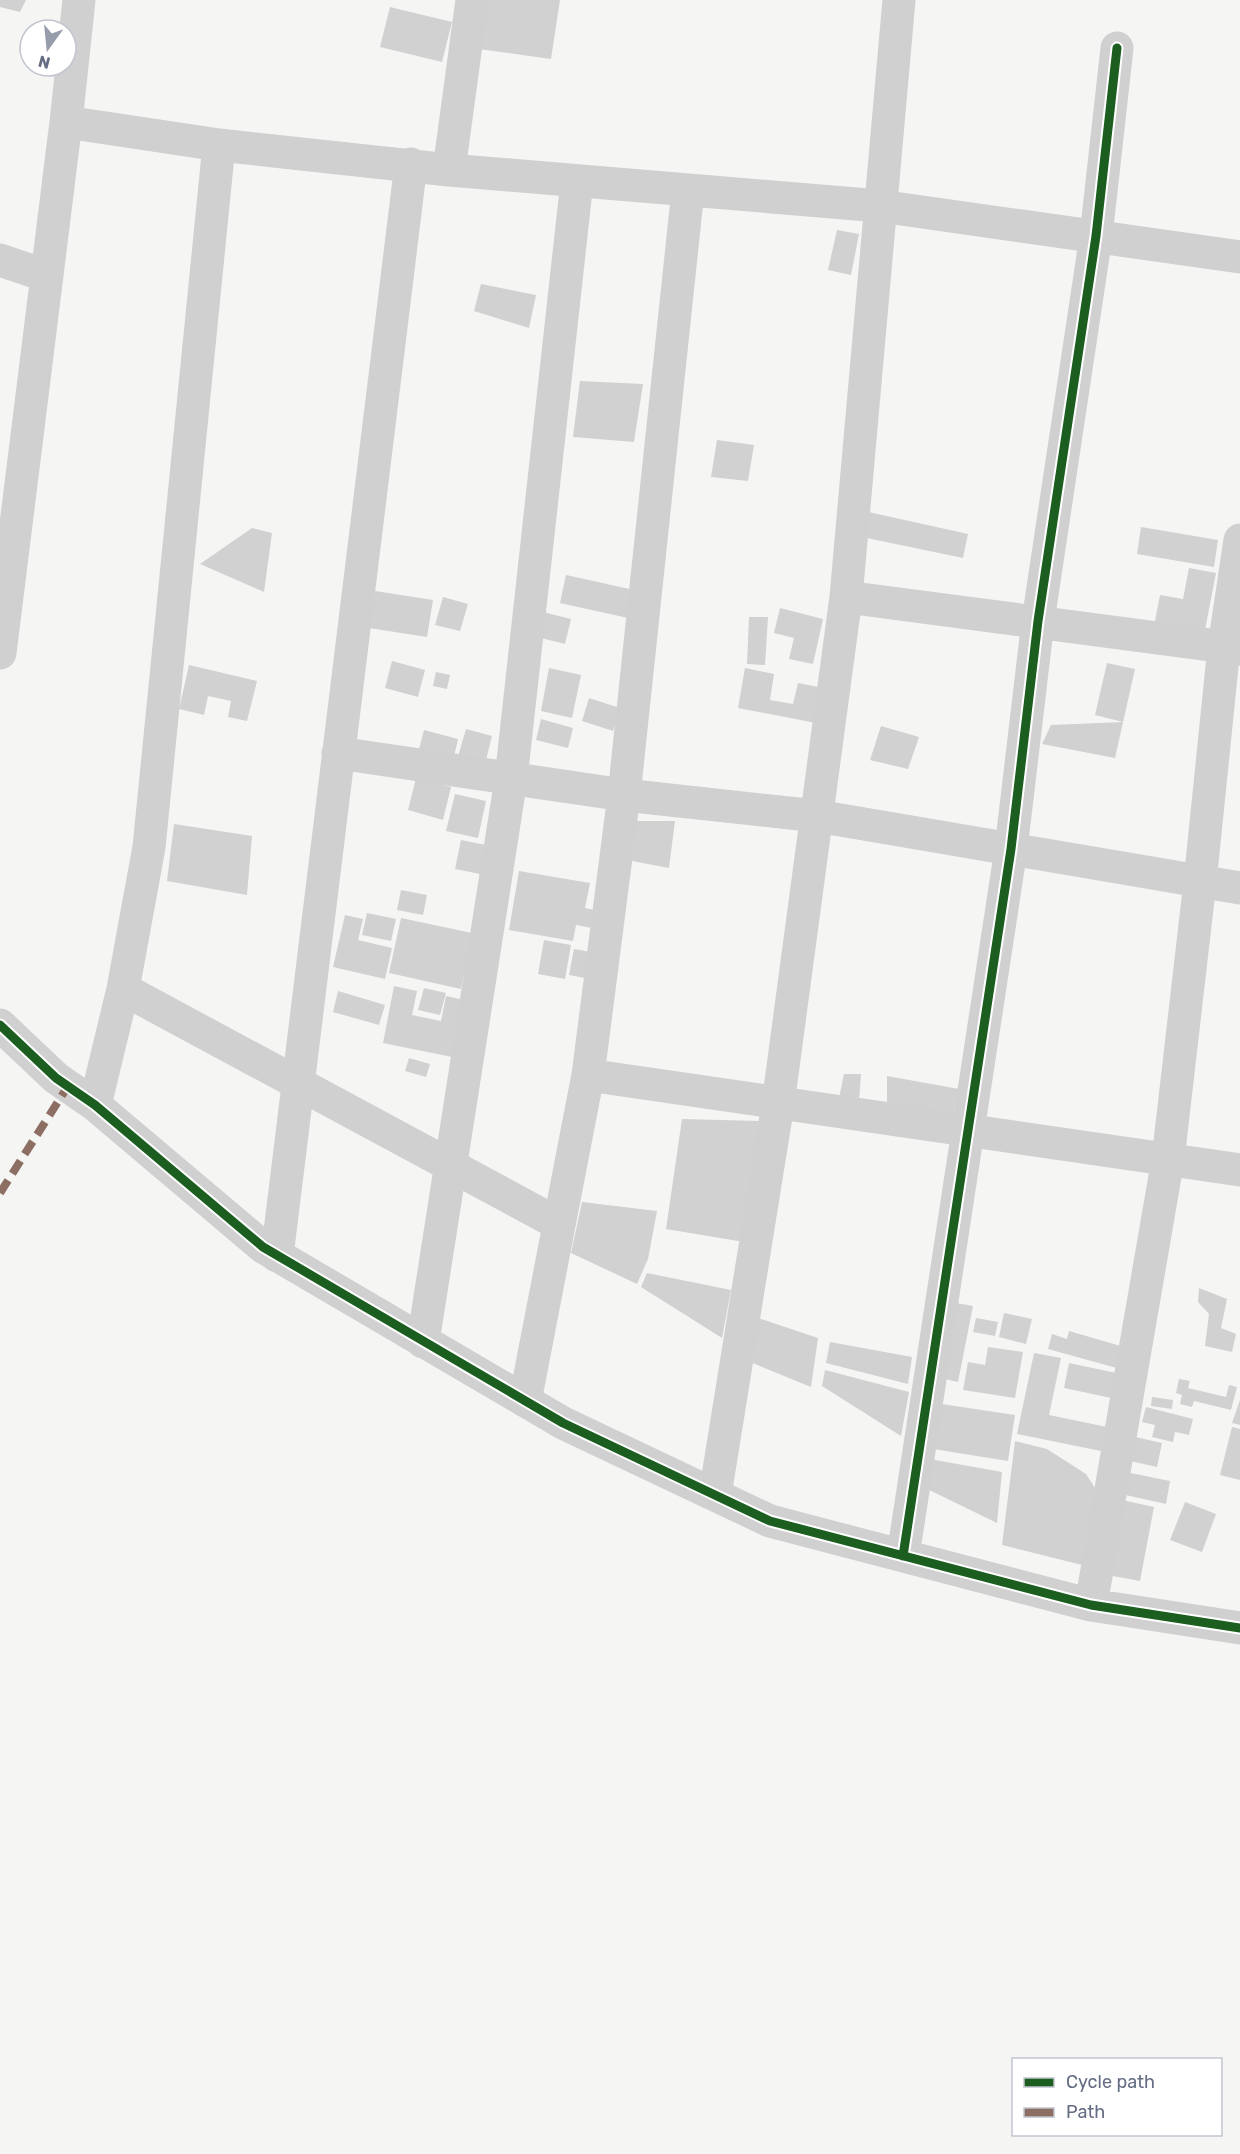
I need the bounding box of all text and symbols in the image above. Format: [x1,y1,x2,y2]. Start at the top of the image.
north arrow [18,18,78,78]
text: N [36,51,52,73]
legend [1012,2058,1222,2136]
text: Cycle path [1066,2071,1155,2093]
text: Path [1066,2101,1105,2123]

